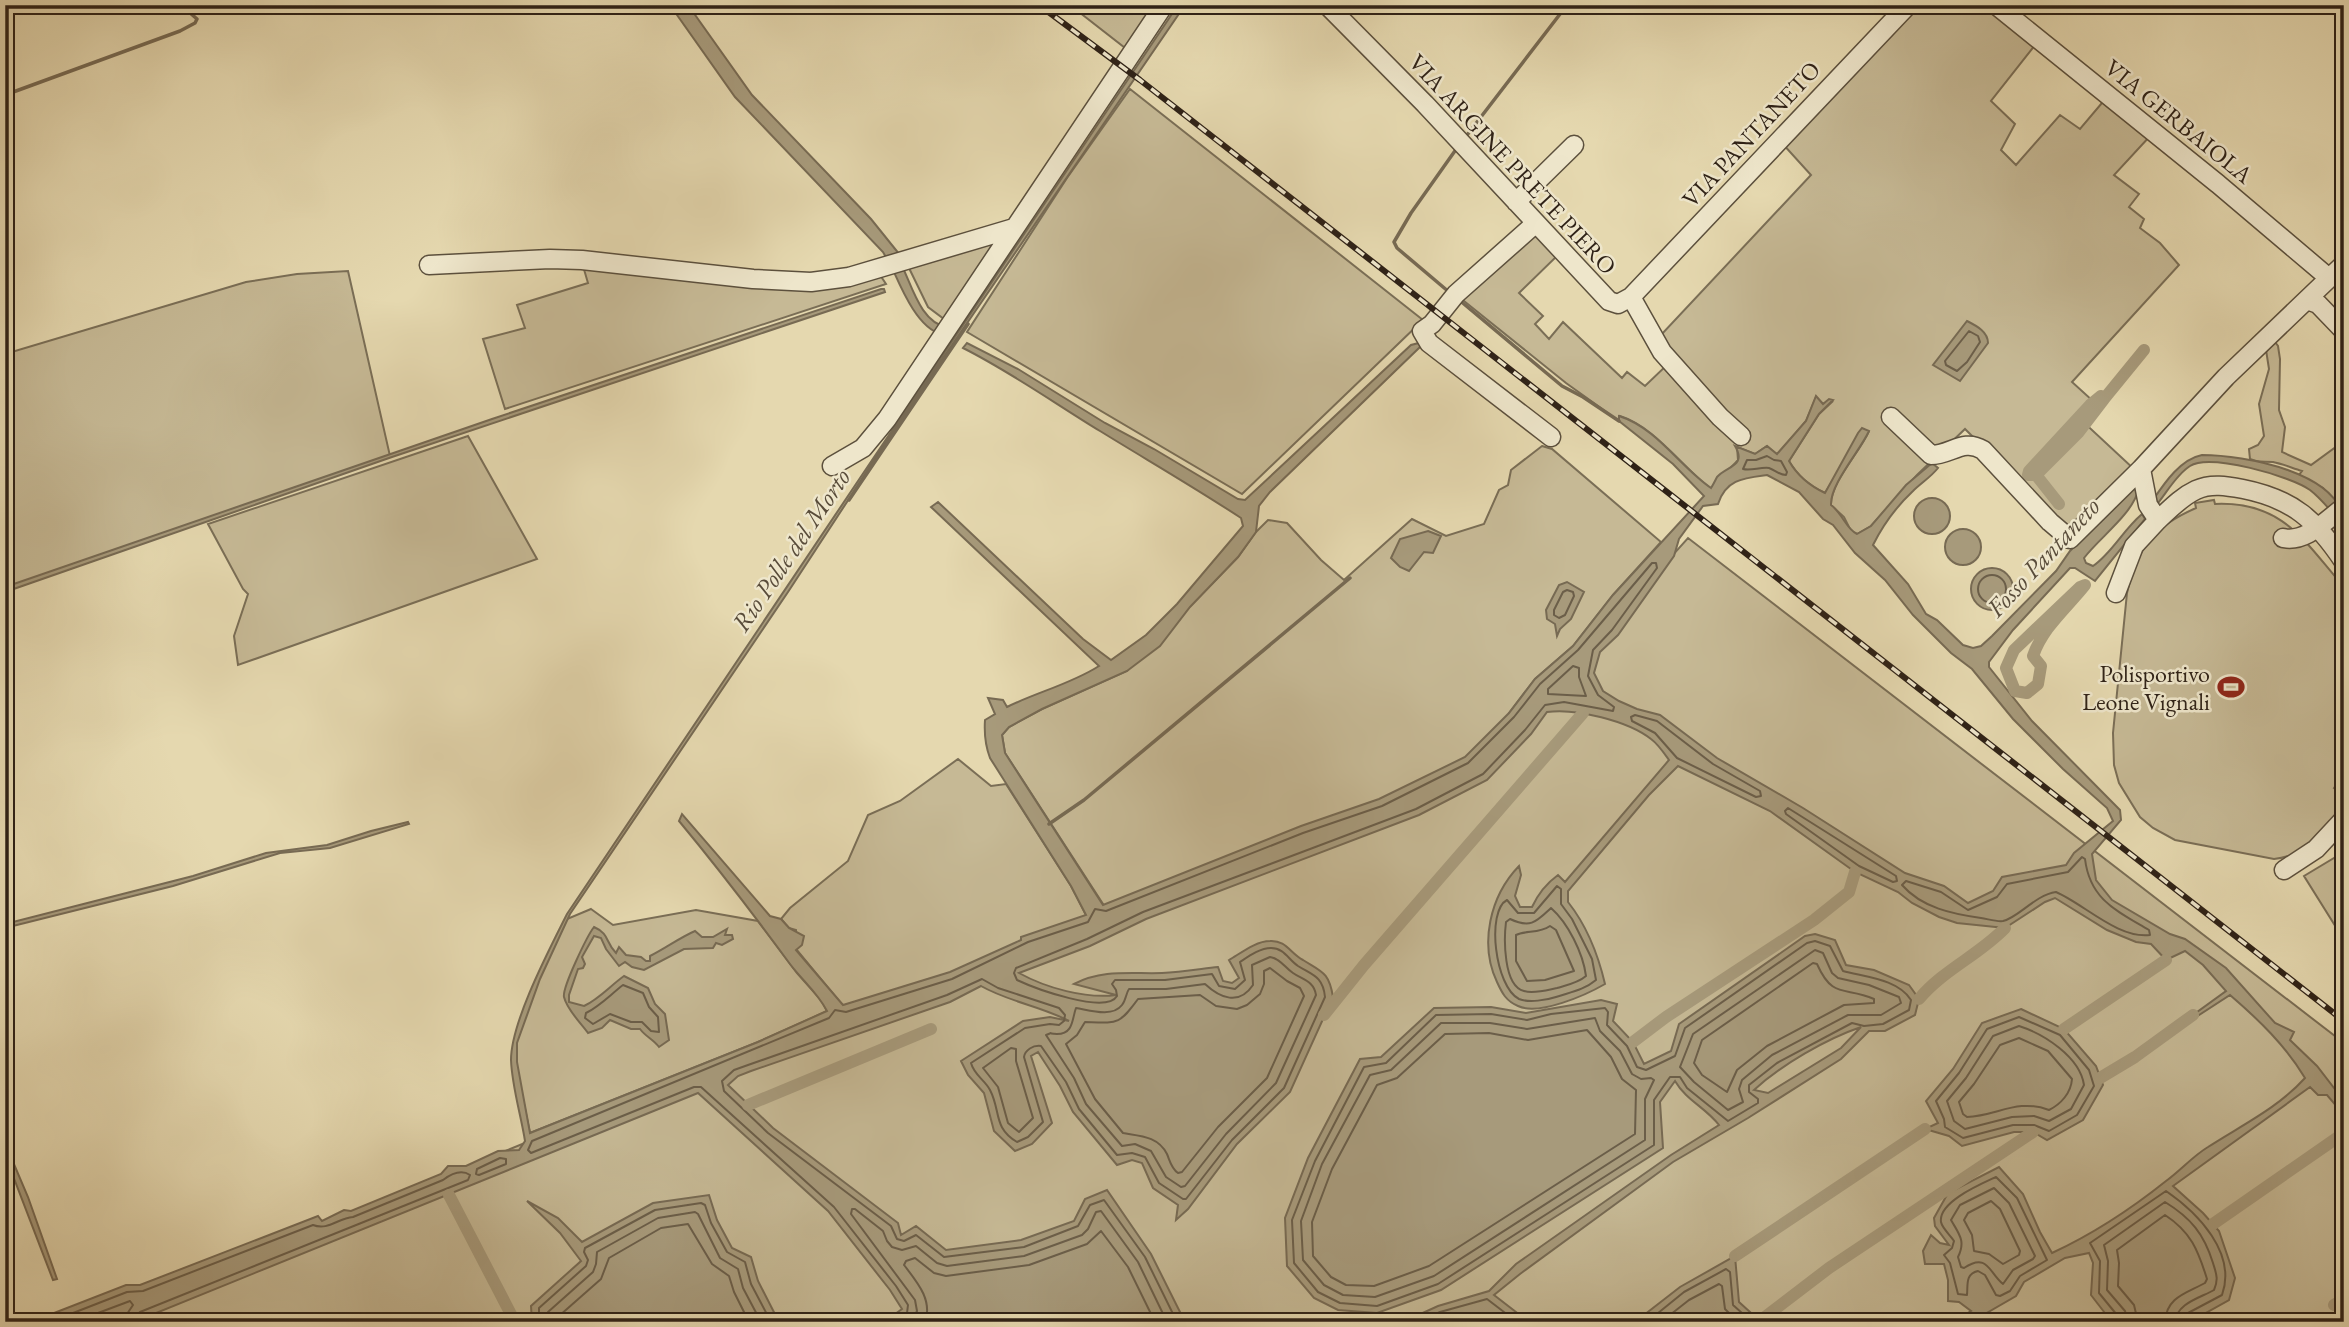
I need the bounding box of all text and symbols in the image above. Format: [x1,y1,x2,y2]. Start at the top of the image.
street label: VIA ARGINE PRETE PIERO [1402,47,1624,281]
street label: VIA GERBAIOLA [2099,52,2260,190]
street label: VIA PANTANETO [1675,54,1827,214]
water label: Rio Polle del Morto [724,462,858,638]
water label: Fosso Pantaneto [1978,490,2107,625]
place label: Polisportivo Leone Vignali [2082,658,2210,717]
sports icon: Polisportivo Leone Vignali [2216,672,2246,702]

